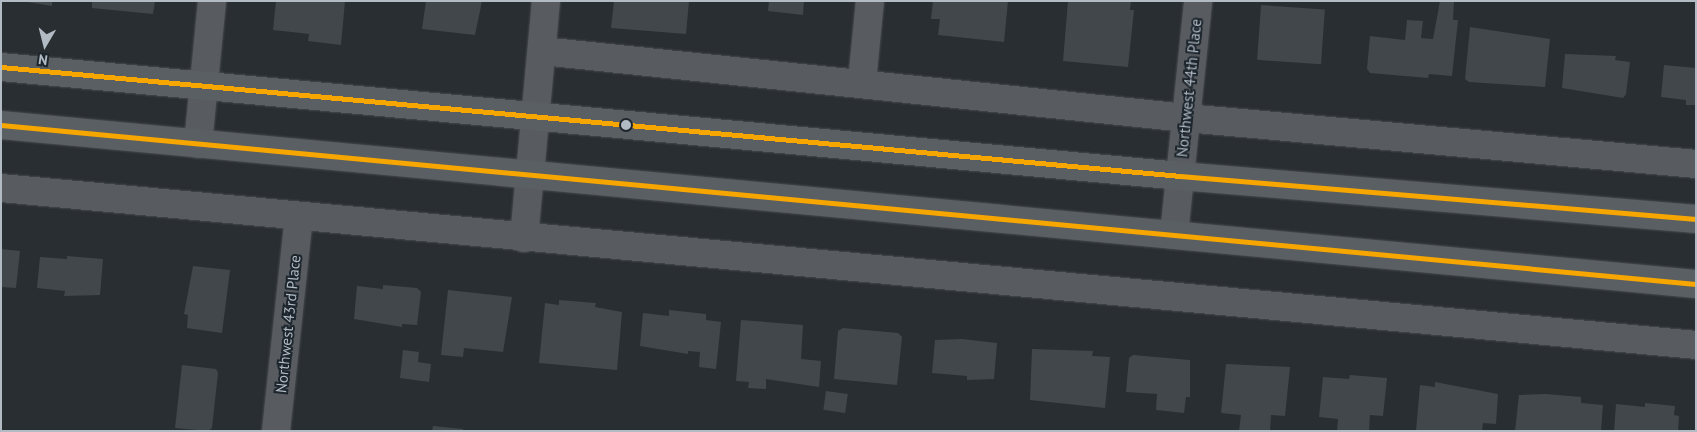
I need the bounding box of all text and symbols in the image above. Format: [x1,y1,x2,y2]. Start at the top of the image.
street label: Northwest 44th Place [1173,18,1205,158]
north arrow [20,20,70,70]
text: N [37,50,49,69]
unlabelled marker [621,120,631,130]
street label: Northwest 43rd Place [272,254,304,394]

